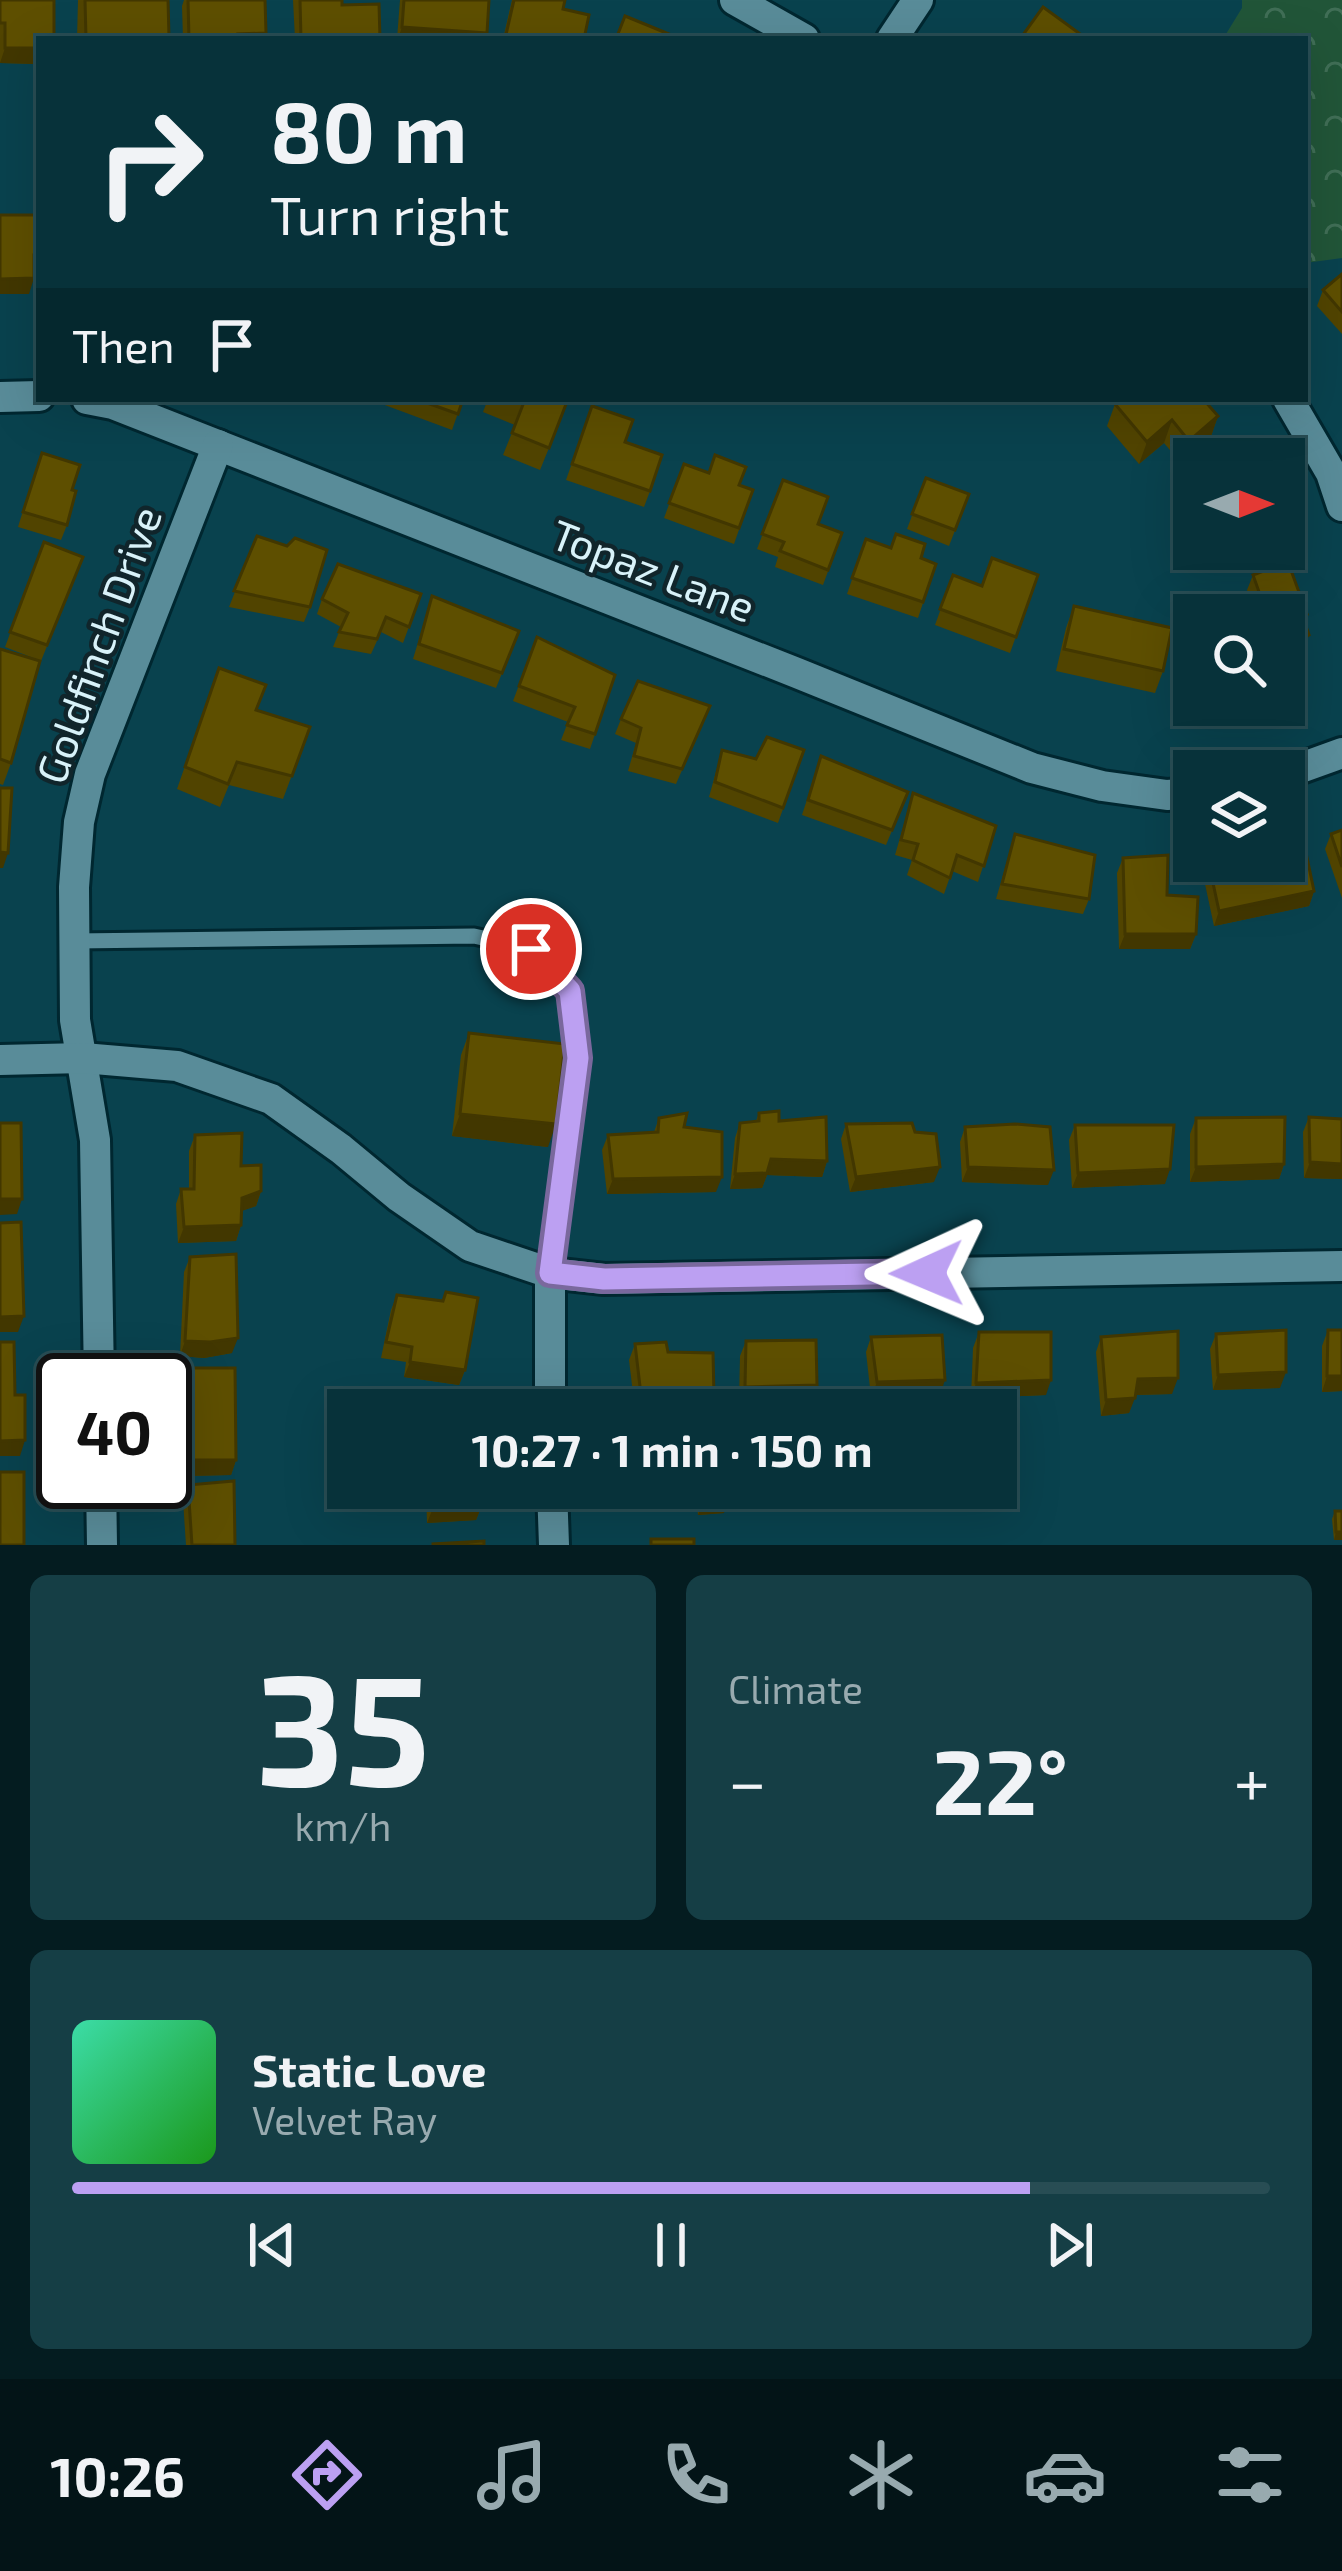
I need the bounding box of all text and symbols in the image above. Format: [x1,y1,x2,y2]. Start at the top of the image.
text: 80 m [270,79,467,180]
icon: right [72,84,228,240]
text: Turn right [270,181,510,246]
icon: arrive [199,312,265,378]
text: Then [72,318,175,372]
north arrow [1173,438,1305,570]
map controls [1173,438,1305,882]
street label: Goldfinch Drive [24,499,170,789]
street label: Topaz Lane [545,508,762,631]
button: search [1173,594,1305,726]
button: layers [1173,750,1305,882]
pin [480,898,582,1000]
icon: arrive [498,916,564,982]
position arrow [864,1210,990,1336]
speed limit sign: 40 [36,1353,192,1509]
text: 10:27 · 1 min · 150 m [471,1422,873,1476]
text: 35 [256,1630,430,1817]
text: Climate [728,1665,863,1712]
text: 22° [932,1725,1068,1833]
text: − [728,1740,767,1819]
text: + [1234,1740,1270,1819]
text: km/h [295,1802,391,1849]
text: Static Love [252,2042,487,2096]
text: Velvet Ray [252,2096,437,2143]
icon: previous [239,2212,305,2278]
icon: pause [638,2212,704,2278]
icon: next [1037,2212,1103,2278]
icon: directions [285,2433,369,2517]
icon: music [470,2433,554,2517]
icon: phone [654,2433,738,2517]
icon: climate [839,2433,923,2517]
icon: car [1023,2433,1107,2517]
icon: filters [1208,2433,1292,2517]
text: 10:26 [50,2443,185,2508]

